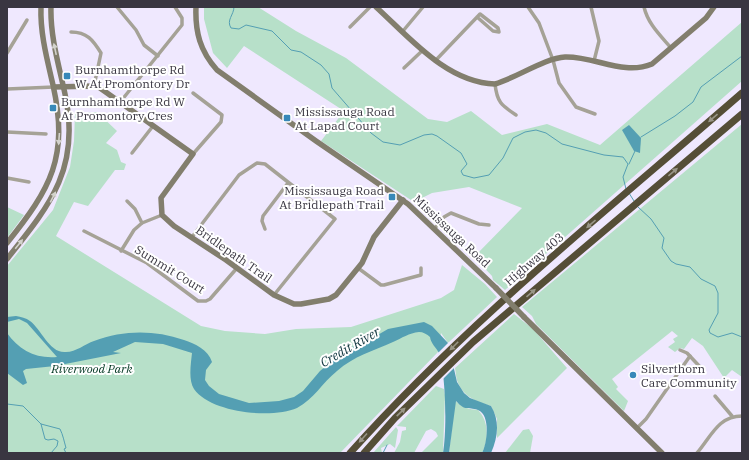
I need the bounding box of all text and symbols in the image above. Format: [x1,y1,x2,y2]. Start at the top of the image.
one-way arrow [52,43,58,55]
place label: Burnhamthorpe Rd W At Promontory Dr [75,62,190,91]
marker: Burnhamthorpe Rd W At Promontory Dr [62,71,72,81]
place label: Burnhamthorpe Rd W At Promontory Cres [61,94,185,123]
marker: Burnhamthorpe Rd W At Promontory Cres [48,103,58,113]
place label: Mississauga Road At Lapad Court [295,104,395,133]
marker: Mississauga Road At Lapad Court [282,113,292,123]
one-way arrow [707,114,718,123]
one-way arrow [56,133,63,145]
one-way arrow [668,167,678,176]
place label: Mississauga Road At Bridlepath Trail [279,183,384,212]
one-way arrow [50,191,56,202]
marker: Mississauga Road At Bridlepath Trail [387,192,397,202]
street label: Mississauga Road [410,192,494,270]
one-way arrow [586,219,595,228]
street label: Bridlepath Trail [193,222,275,286]
street label: Highway 403 [501,229,567,289]
one-way arrow [15,238,23,249]
street label: Summit Court [132,242,208,296]
one-way arrow [525,288,536,297]
water label: Credit River [317,323,383,371]
one-way arrow [449,341,459,351]
park label: Riverwood Park [50,361,133,376]
place label: Silverthorn Care Community [641,361,737,390]
marker: Silverthorn Care Community [628,370,638,380]
one-way arrow [396,407,406,417]
one-way arrow [359,434,368,443]

